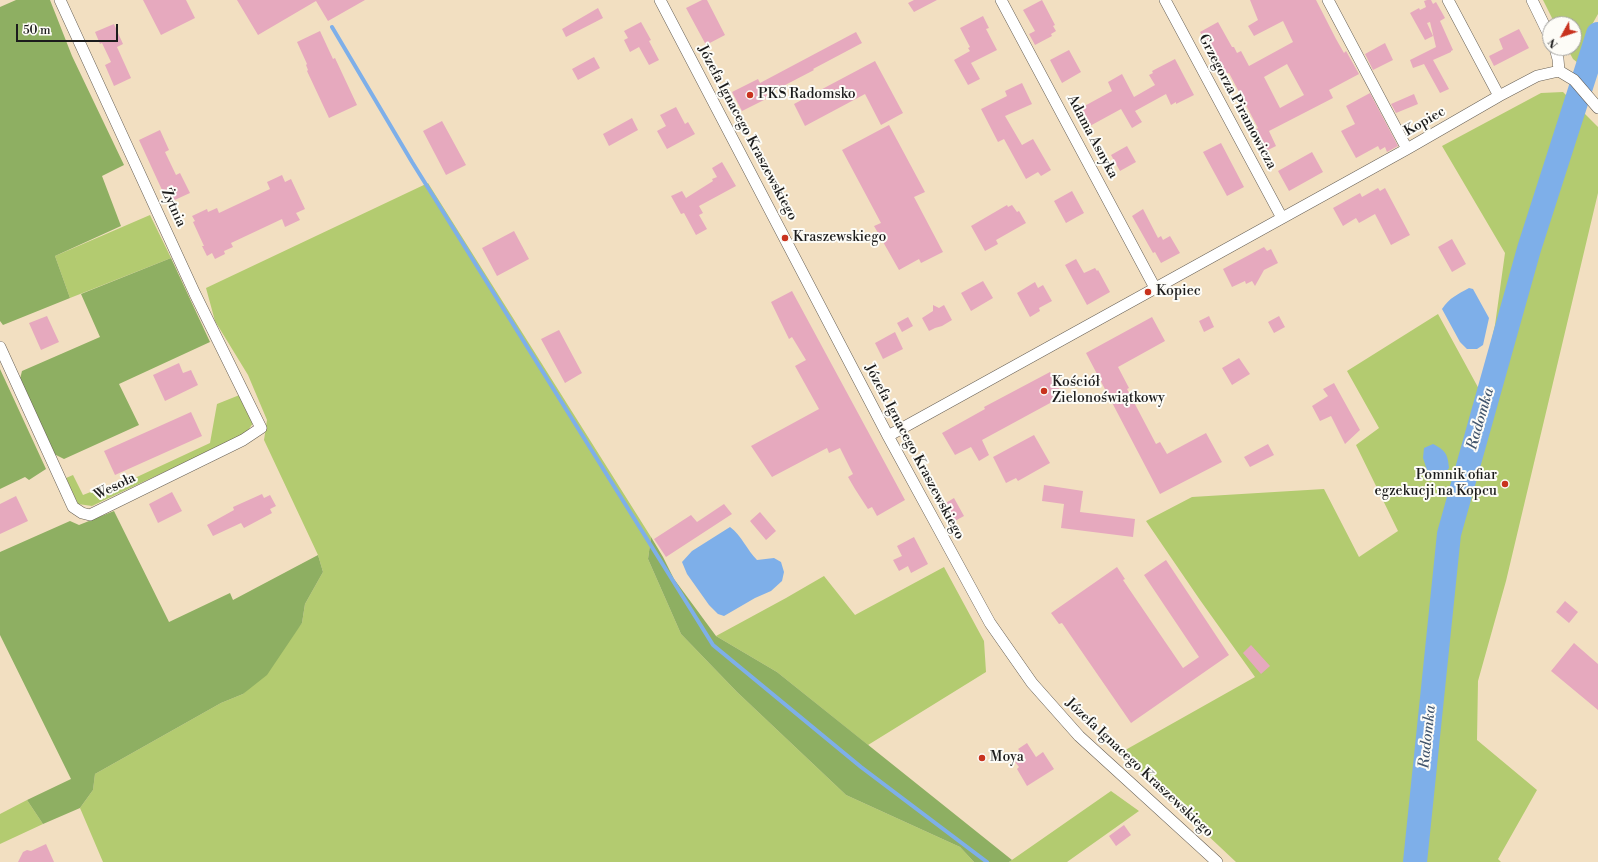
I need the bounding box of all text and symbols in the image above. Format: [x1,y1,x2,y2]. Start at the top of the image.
scale bar [18,16,120,42]
north arrow [1542,16,1582,56]
text: 50 m [23,23,51,38]
street label: Grzegorza Piramowicza [1194,32,1280,172]
text: N [1545,35,1562,51]
street label: Józefa Ignacego Kraszewskiego [694,42,800,224]
place label: PKS Radomsko [758,87,856,103]
marker: PKS Radomsko [745,90,755,100]
street label: Adama Asnyka [1063,92,1121,182]
street label: Kopiec [1401,104,1449,140]
street label: Żytnia [157,186,189,230]
place label: Kraszewskiego [793,230,886,246]
marker: Kraszewskiego [780,233,790,243]
place label: Kopiec [1156,284,1201,300]
marker: Kopiec [1143,287,1153,297]
street label: Józefa Ignacego Kraszewskiego [861,361,967,543]
place label: Kościół Zielonoświątkowy [1052,375,1165,408]
marker: Kościół Zielonoświątkowy [1039,386,1049,396]
water label: Radomka [1464,386,1498,452]
place label: Pomnik ofiar egzekucji na Kopcu [1375,468,1497,500]
street label: Wesoła [91,470,139,504]
marker: Pomnik ofiar egzekucji na Kopcu [1500,479,1510,489]
street label: Józefa Ignacego Kraszewskiego [1062,695,1216,841]
water label: Radomka [1416,705,1440,769]
place label: Moya [990,750,1024,766]
marker: Moya [977,753,987,763]

